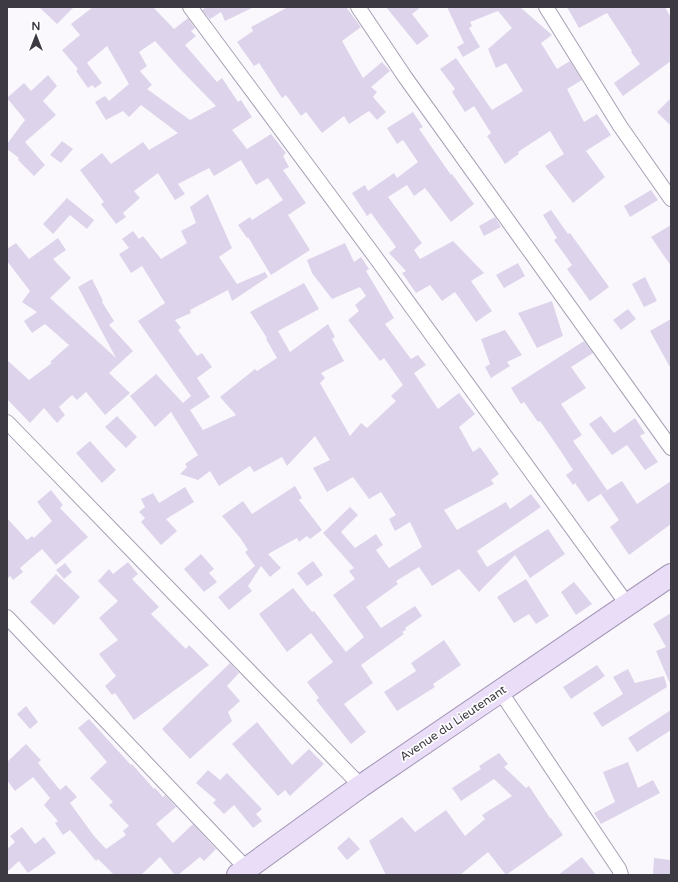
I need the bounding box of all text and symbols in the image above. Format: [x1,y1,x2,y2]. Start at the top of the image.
north arrow [16,16,56,56]
text: N [32,20,40,33]
street label: Avenue du Lieutenant [397,682,509,764]

